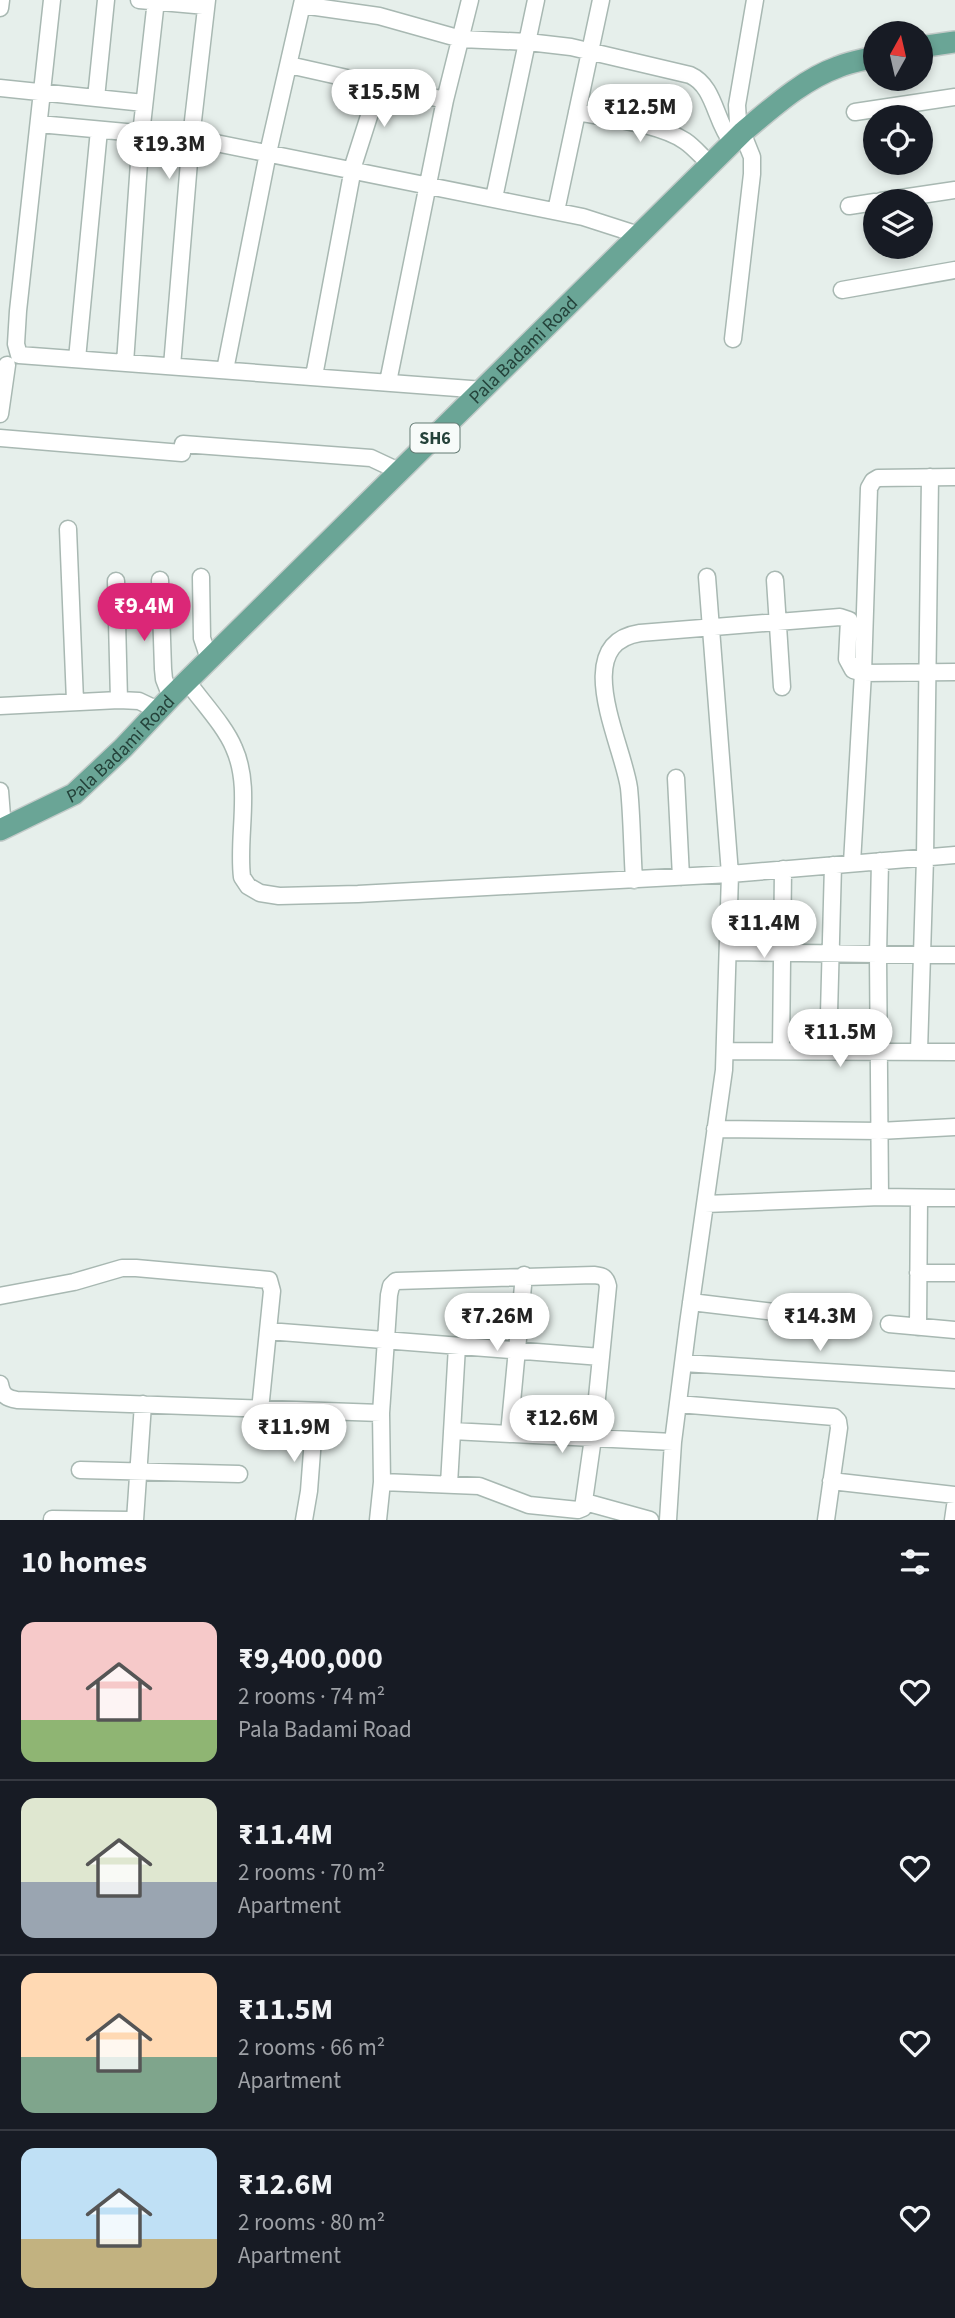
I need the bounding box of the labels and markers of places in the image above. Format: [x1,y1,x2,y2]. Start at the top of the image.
pin: ₹15.5M [327,69,441,129]
pin: ₹12.5M [583,85,697,144]
pin: ₹19.3M [112,122,226,181]
pin: ₹9.4M [95,584,193,643]
pin: ₹11.4M [707,900,821,960]
pin: ₹11.5M [783,1010,897,1069]
pin: ₹7.26M [440,1294,554,1353]
pin: ₹14.3M [763,1294,877,1353]
pin: ₹12.6M [505,1396,619,1455]
pin: ₹11.9M [237,1404,351,1464]

